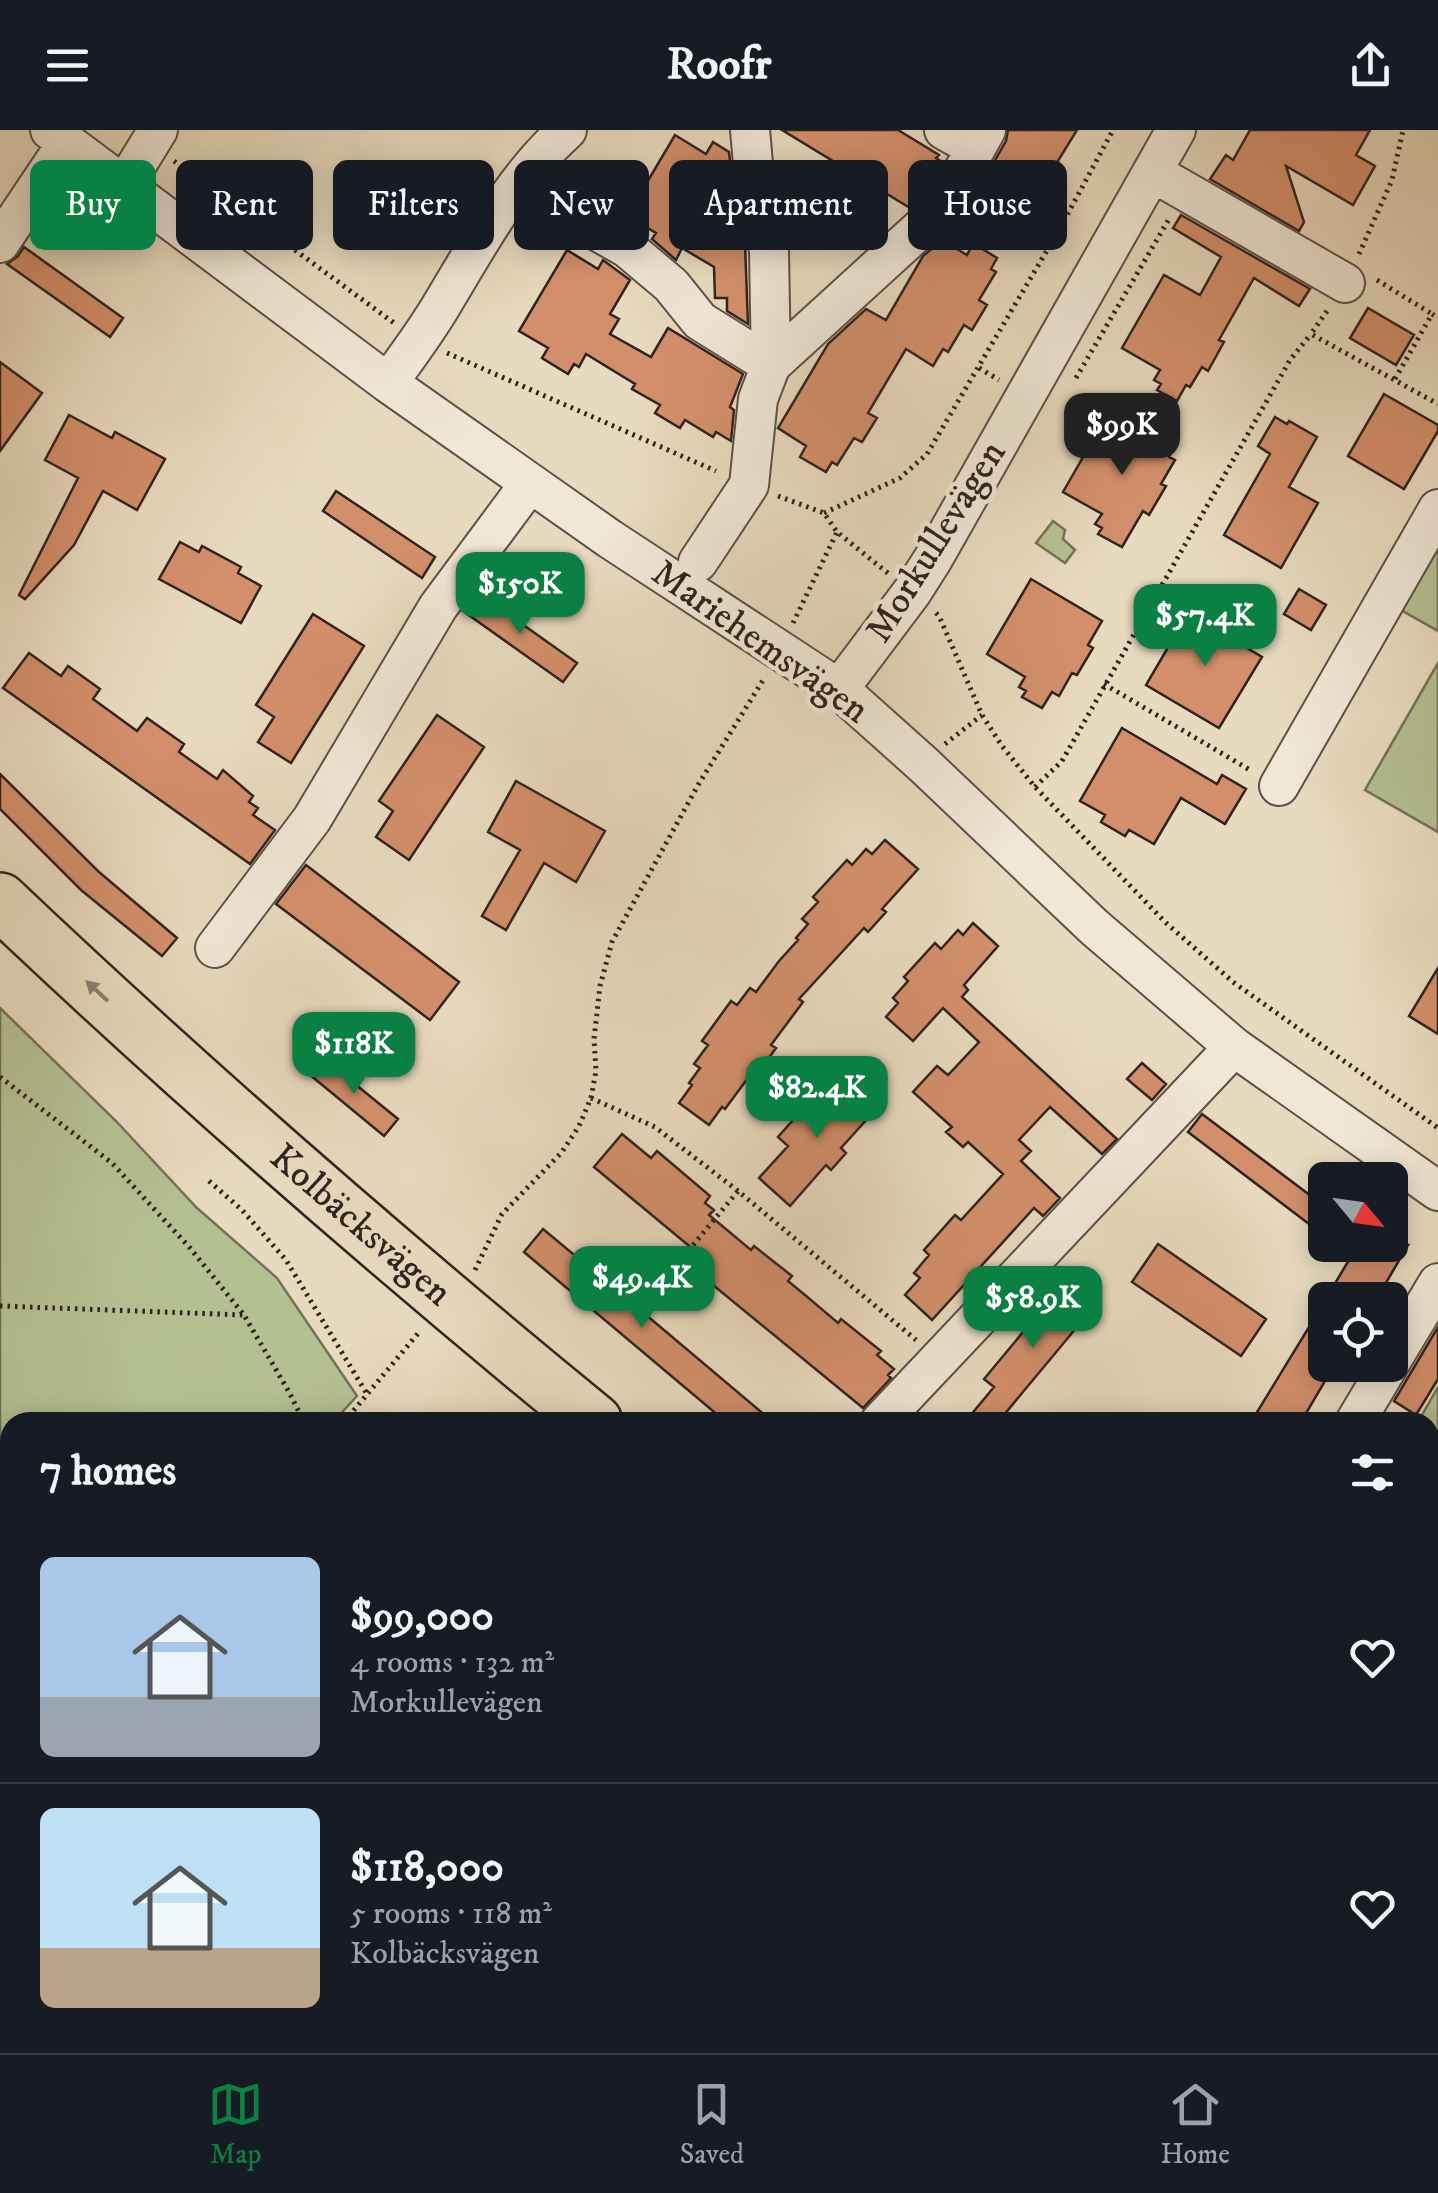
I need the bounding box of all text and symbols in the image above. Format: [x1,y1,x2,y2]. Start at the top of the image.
text: Roofr [667,37,771,93]
icon: menu [40,38,95,93]
icon: share [1343,38,1398,93]
chip: Buy [30,160,156,250]
chip: Rent [176,160,313,250]
chip: Filters [333,160,494,250]
chip: New [514,160,649,250]
chip: Apartment [669,160,888,250]
chip: House [908,160,1067,250]
pin: $99K [1063,393,1181,478]
text: $99K [1086,405,1158,445]
street label: Morkullevägen [855,432,1017,652]
street label: Mariehemsvägen [642,549,878,735]
pin: $150K [450,552,590,637]
text: $150K [478,564,562,604]
pin: $57.4K [1124,584,1286,669]
text: $57.4K [1156,596,1254,636]
one-way arrow [86,980,110,1003]
pin: $118K [284,1012,424,1097]
text: $118K [314,1024,394,1064]
pin: $82.4K [736,1056,898,1141]
text: $82.4K [768,1068,866,1108]
street label: Kolbäcksvägen [259,1134,461,1317]
north arrow [1308,1162,1408,1262]
map controls [1308,1162,1408,1382]
pin: $49.4K [561,1246,723,1331]
text: $49.4K [592,1258,692,1298]
pin: $58.9K [952,1266,1114,1351]
text: $58.9K [985,1278,1081,1318]
button: locate [1308,1282,1408,1382]
icon: filters [1345,1445,1400,1500]
text: 7 homes [40,1446,176,1498]
text: $99,000 [350,1591,494,1643]
icon: home [120,1597,240,1717]
icon: heart [1345,1630,1400,1685]
text: 4 rooms · 132 m² [350,1643,554,1683]
text: Morkullevägen [350,1683,543,1723]
text: $118,000 [350,1842,504,1894]
icon: home [120,1848,240,1968]
icon: heart [1345,1881,1400,1936]
text: 5 rooms · 118 m² [350,1894,552,1934]
text: Kolbäcksvägen [350,1934,539,1974]
tab: Map [208,2077,263,2172]
tab: Saved [680,2077,744,2172]
tab: Home [1161,2077,1230,2172]

